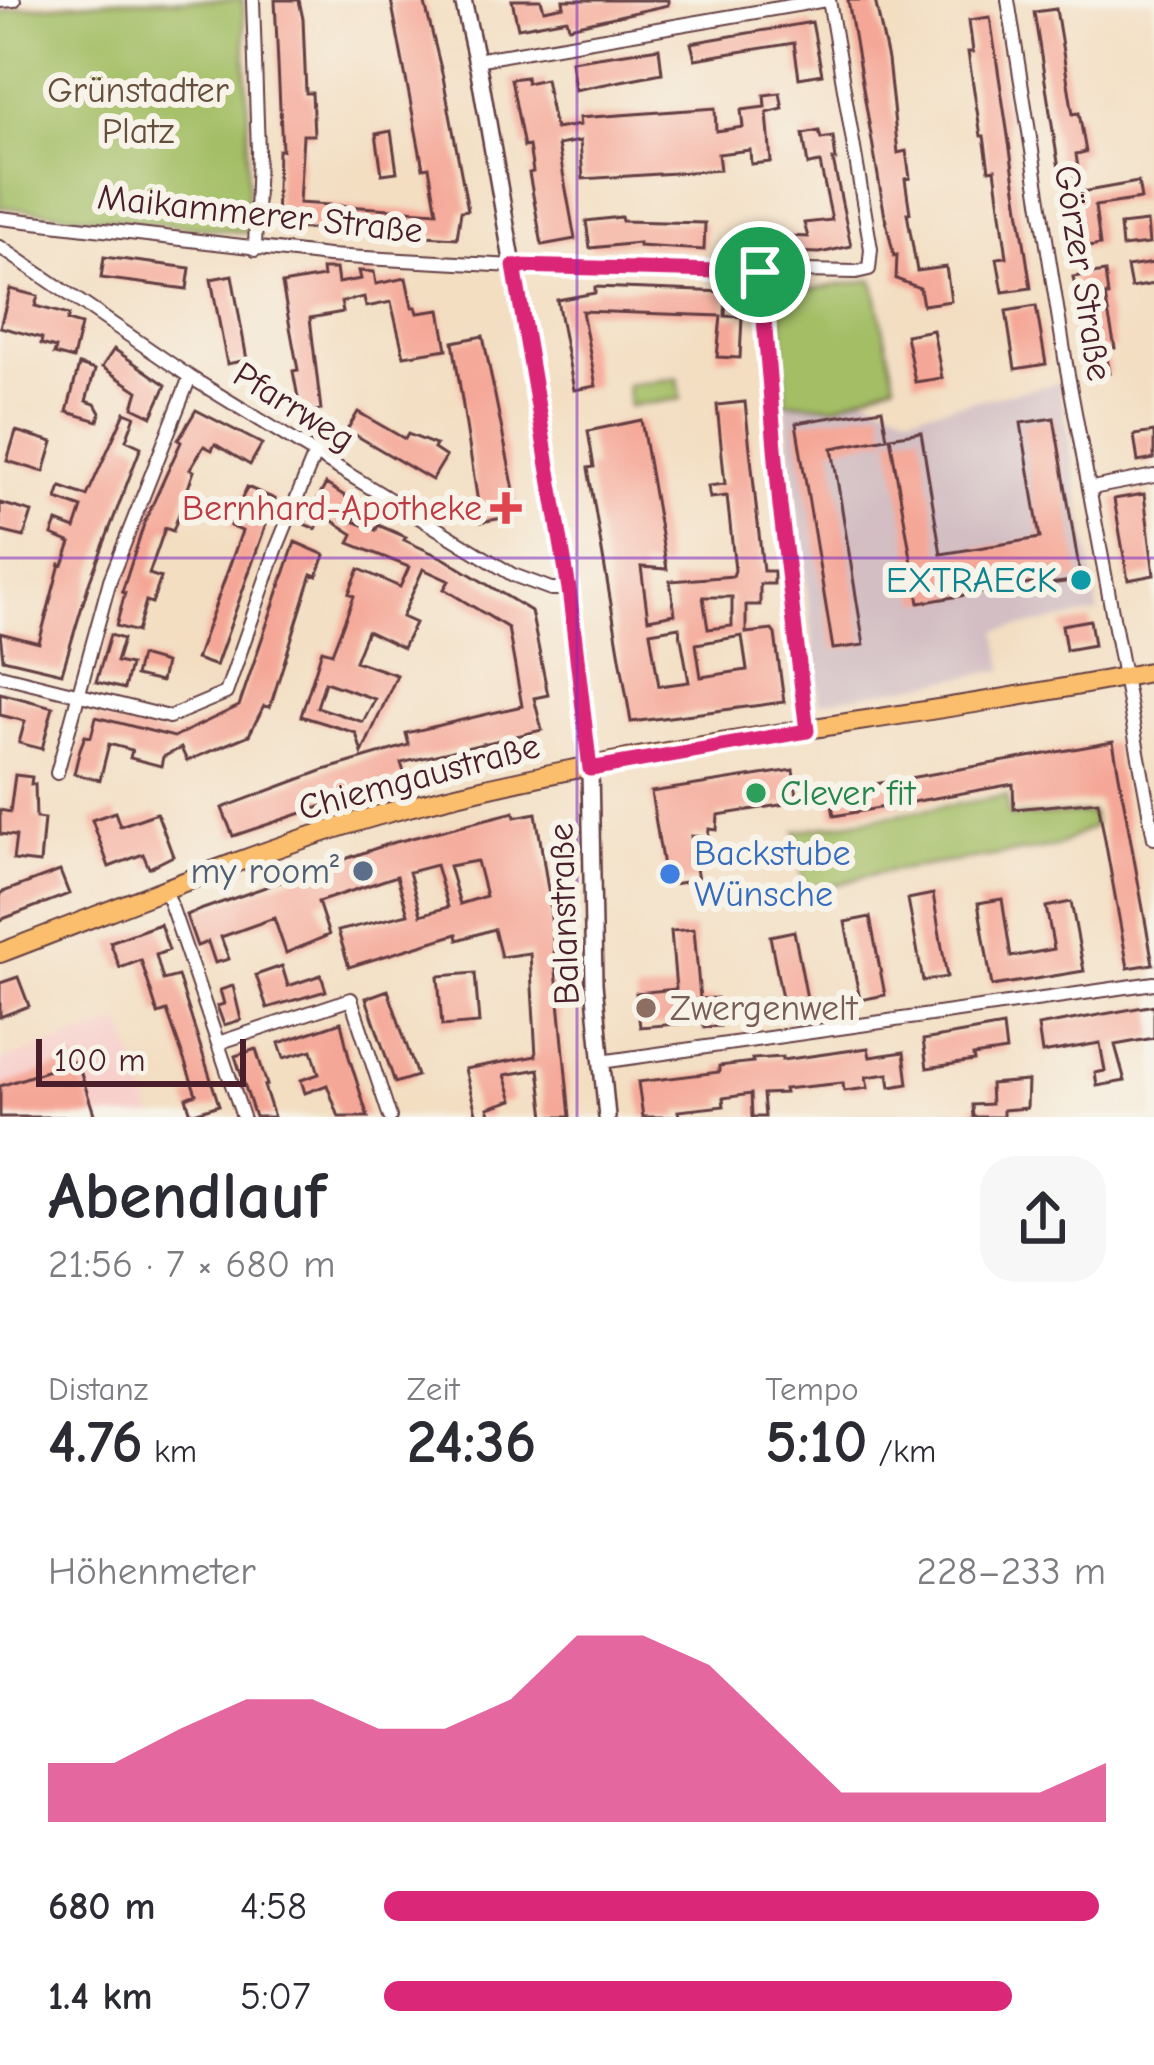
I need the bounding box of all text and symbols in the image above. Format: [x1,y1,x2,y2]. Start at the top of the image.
park label: Grünstadter Platz [47,70,230,152]
street label: Görzer Straße [1046,162,1120,384]
street label: Maikammerer Straße [95,177,425,251]
pin [709,221,811,323]
icon: arrive [727,239,793,305]
street label: Pfarrweg [226,354,362,460]
place label: Bernhard-Apotheke [182,488,482,529]
marker: Bernhard-Apotheke [493,495,519,521]
place label: EXTRAECK [886,560,1057,601]
marker: EXTRAECK [1068,567,1094,593]
street label: Chiemgaustraße [294,725,544,829]
place label: Clever fit [780,773,917,814]
marker: Clever fit [743,780,769,806]
street label: Balanstraße [540,822,588,1006]
place label: Backstube Wünsche [694,833,851,915]
place label: my room² [191,851,339,892]
marker: my room² [350,858,376,884]
marker: Backstube Wünsche [657,861,683,887]
place label: Zwergenwelt [670,988,859,1029]
marker: Zwergenwelt [633,995,659,1021]
scale bar [36,1033,246,1086]
text: 100 m [54,1041,146,1079]
button: share [980,1156,1106,1282]
text: Abendlauf [48,1159,326,1235]
text: 21:56 · 7 × 680 m [48,1242,336,1287]
text: Distanz [48,1370,148,1408]
text: Zeit [407,1370,459,1408]
text: Tempo [765,1370,859,1408]
text: 4.76 [48,1408,143,1477]
text: 24:36 [407,1408,536,1477]
text: 5:10 [765,1408,868,1477]
text: km [143,1432,197,1470]
text: /km [868,1432,936,1470]
text: Höhenmeter [48,1549,256,1594]
text: 228–233 m [917,1549,1106,1594]
text: 680 m [48,1884,156,1929]
text: 4:58 [240,1884,307,1929]
text: 1.4 km [48,1974,153,2019]
text: 5:07 [240,1974,310,2019]

